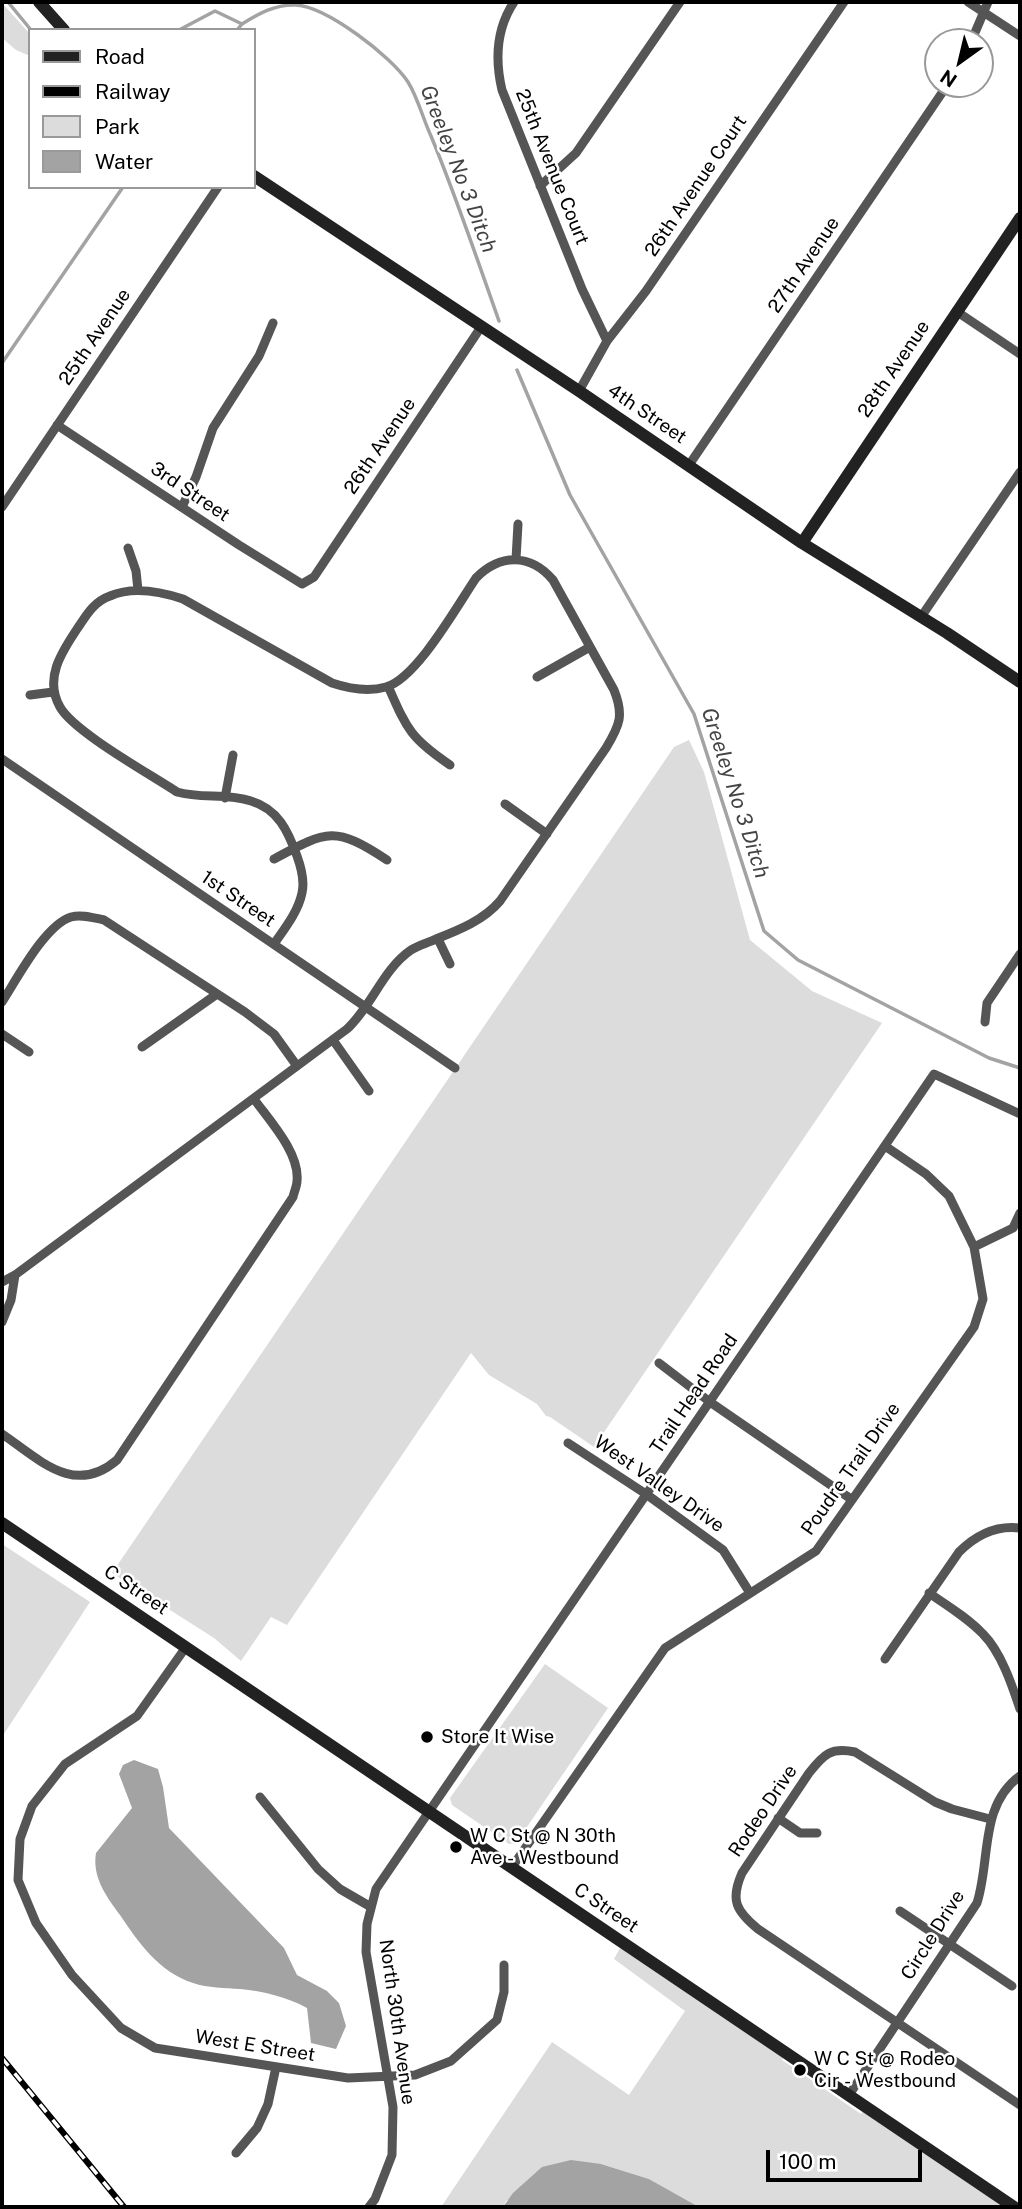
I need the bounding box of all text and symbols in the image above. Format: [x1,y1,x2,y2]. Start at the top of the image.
legend [28,28,256,189]
north arrow [924,28,994,98]
text: Road [95,44,145,69]
text: N [936,65,961,92]
text: Railway [95,79,171,104]
water label: Greeley No 3 Ditch [414,82,502,256]
street label: 25th Avenue Court [510,86,594,248]
street label: 26th Avenue Court [640,111,752,261]
text: Park [95,114,140,139]
text: Water [95,149,153,174]
street label: 27th Avenue [764,213,844,317]
street label: 25th Avenue [54,284,136,390]
street label: 28th Avenue [853,316,935,422]
street label: 4th Street [603,379,691,449]
street label: 26th Avenue [339,393,421,499]
street label: 3rd Street [146,457,234,527]
water label: Greeley No 3 Ditch [696,705,774,881]
street label: 1st Street [197,866,279,932]
street label: Trail Head Road [645,1330,743,1458]
street label: Poudre Trail Drive [797,1398,905,1540]
street label: West Valley Drive [590,1431,728,1537]
street label: C Street [99,1560,173,1620]
place label: Store It Wise [441,1726,554,1748]
marker: Store It Wise [419,1729,435,1745]
street label: Rodeo Drive [724,1761,802,1861]
place label: W C St @ N 30th Ave - Westbound [470,1825,619,1869]
marker: W C St @ N 30th Ave - Westbound [448,1839,464,1855]
street label: C Street [569,1878,643,1938]
street label: Circle Drive [896,1886,970,1984]
street label: North 30th Avenue [374,1938,420,2106]
street label: West E Street [193,2025,317,2067]
place label: W C St @ Rodeo Cir - Westbound [814,2048,956,2092]
marker: W C St @ Rodeo Cir - Westbound [792,2062,808,2078]
scale bar [770,2136,926,2180]
text: 100 m [779,2149,836,2174]

